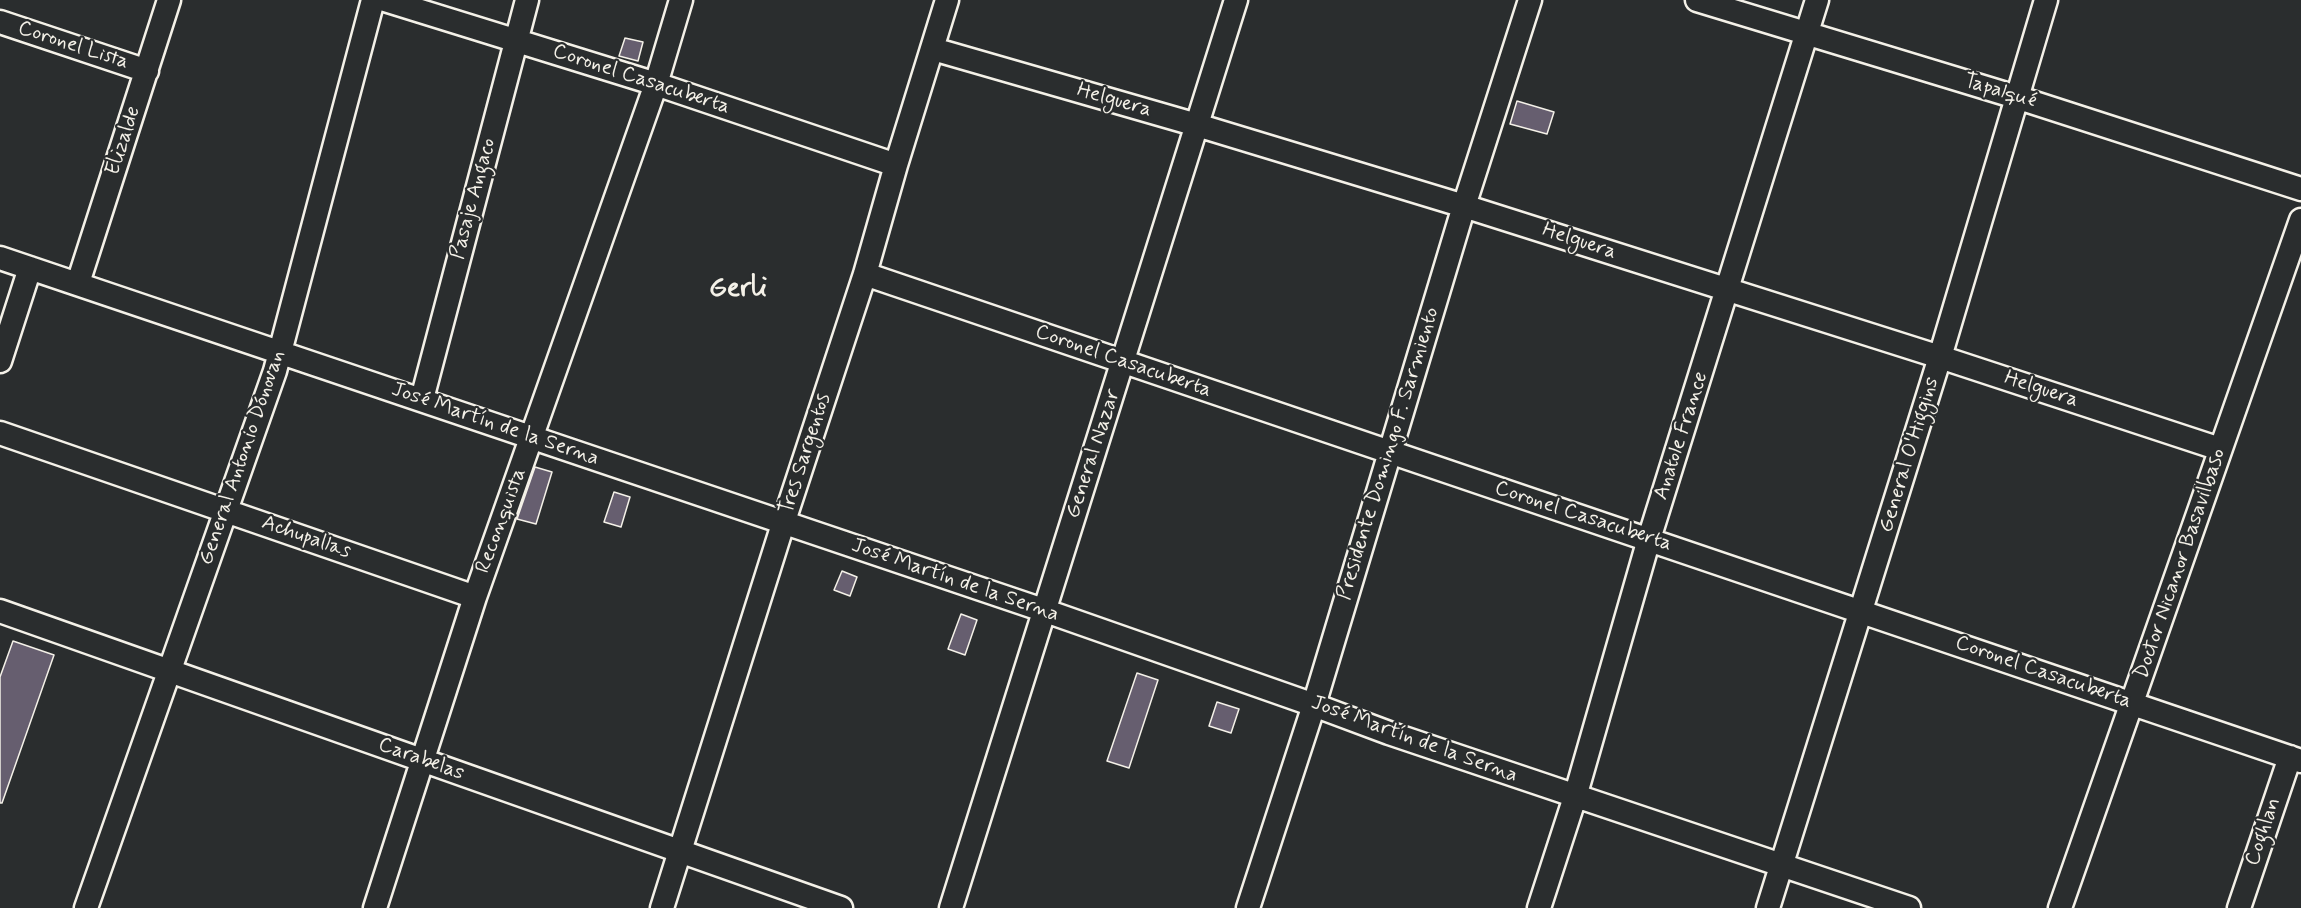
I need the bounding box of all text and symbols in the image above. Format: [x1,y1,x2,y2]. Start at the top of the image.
street label: Coronel Lista [14,16,132,76]
street label: Coronel Casacuberta [549,39,733,121]
street label: Tapalqué [1961,69,2039,115]
street label: Helguera [1074,78,1154,124]
street label: Elizalde [101,103,147,179]
street label: Pasaje Angaco [446,136,502,262]
street label: Helguera [1539,218,1619,266]
district label: Gerli [709,273,767,305]
street label: Presidente Domingo F. Sarmiento [1332,305,1446,603]
street label: Coronel Casacuberta [1031,320,1215,404]
street label: General Antonio Dónovan [194,347,292,569]
street label: Helguera [2001,366,2081,414]
street label: Anatole France [1649,369,1715,503]
street label: General O'Higgins [1874,374,1946,536]
street label: José Martín de la Serna [388,378,602,472]
street label: General Nazar [1061,386,1127,522]
street label: Tres Sargentos [775,390,837,518]
street label: Doctor Nicanor Basavilbaso [2130,445,2232,683]
street label: Reconquista [471,465,533,577]
street label: Coronel Casacuberta [1491,476,1675,558]
street label: Achupallas [258,511,354,565]
street label: José Martín de la Serna [848,534,1062,628]
street label: Coronel Casacuberta [1951,631,2135,715]
street label: José Martín de la Serna [1307,691,1521,789]
street label: Carabelas [375,733,467,787]
street label: Coghlan [2241,795,2287,869]

